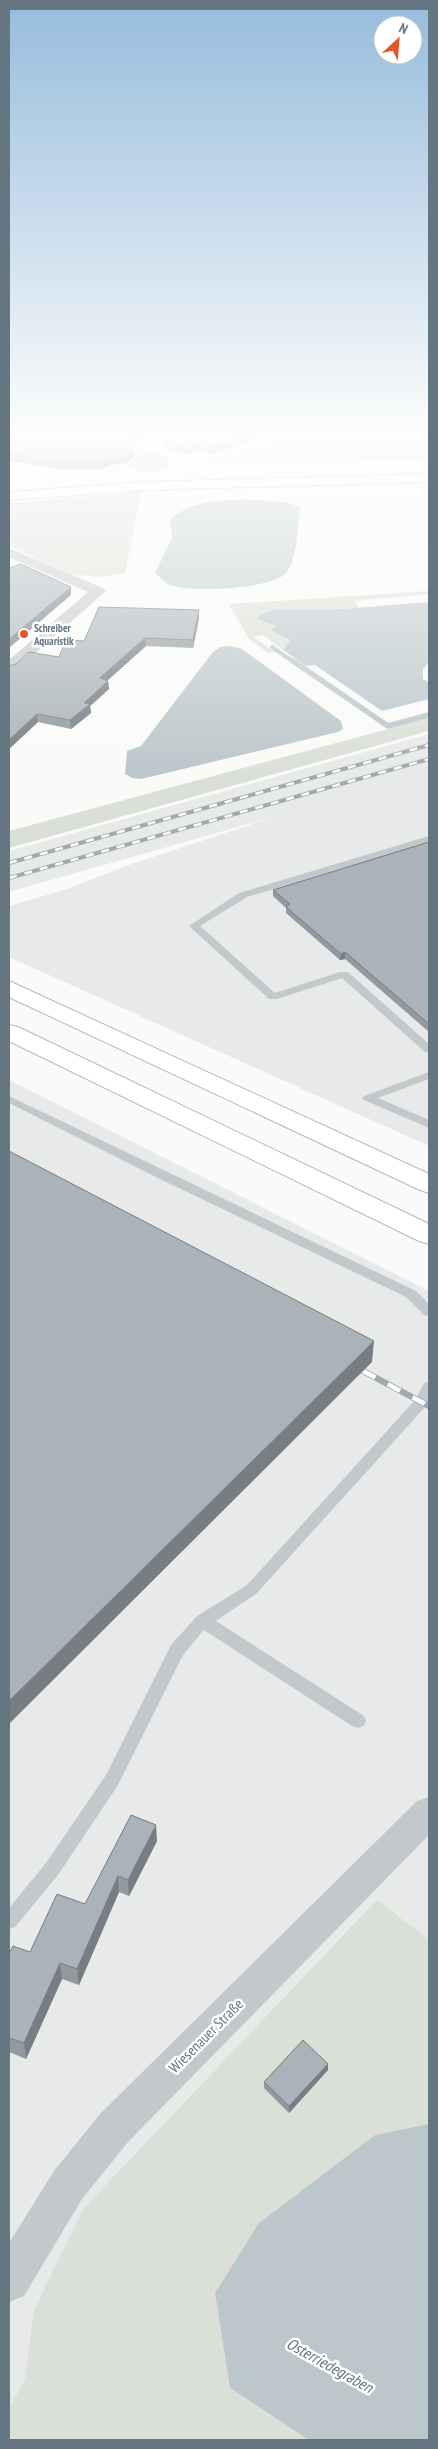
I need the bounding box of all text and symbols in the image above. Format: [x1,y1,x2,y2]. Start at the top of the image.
north arrow [373,15,423,65]
text: N [396,19,411,38]
place label: Schreiber Aquaristik [33,621,74,648]
marker: Schreiber Aquaristik [18,628,30,640]
street label: Wiesenauer Straße [164,1994,247,2077]
water label: Osterriedegraben [283,2333,378,2397]

